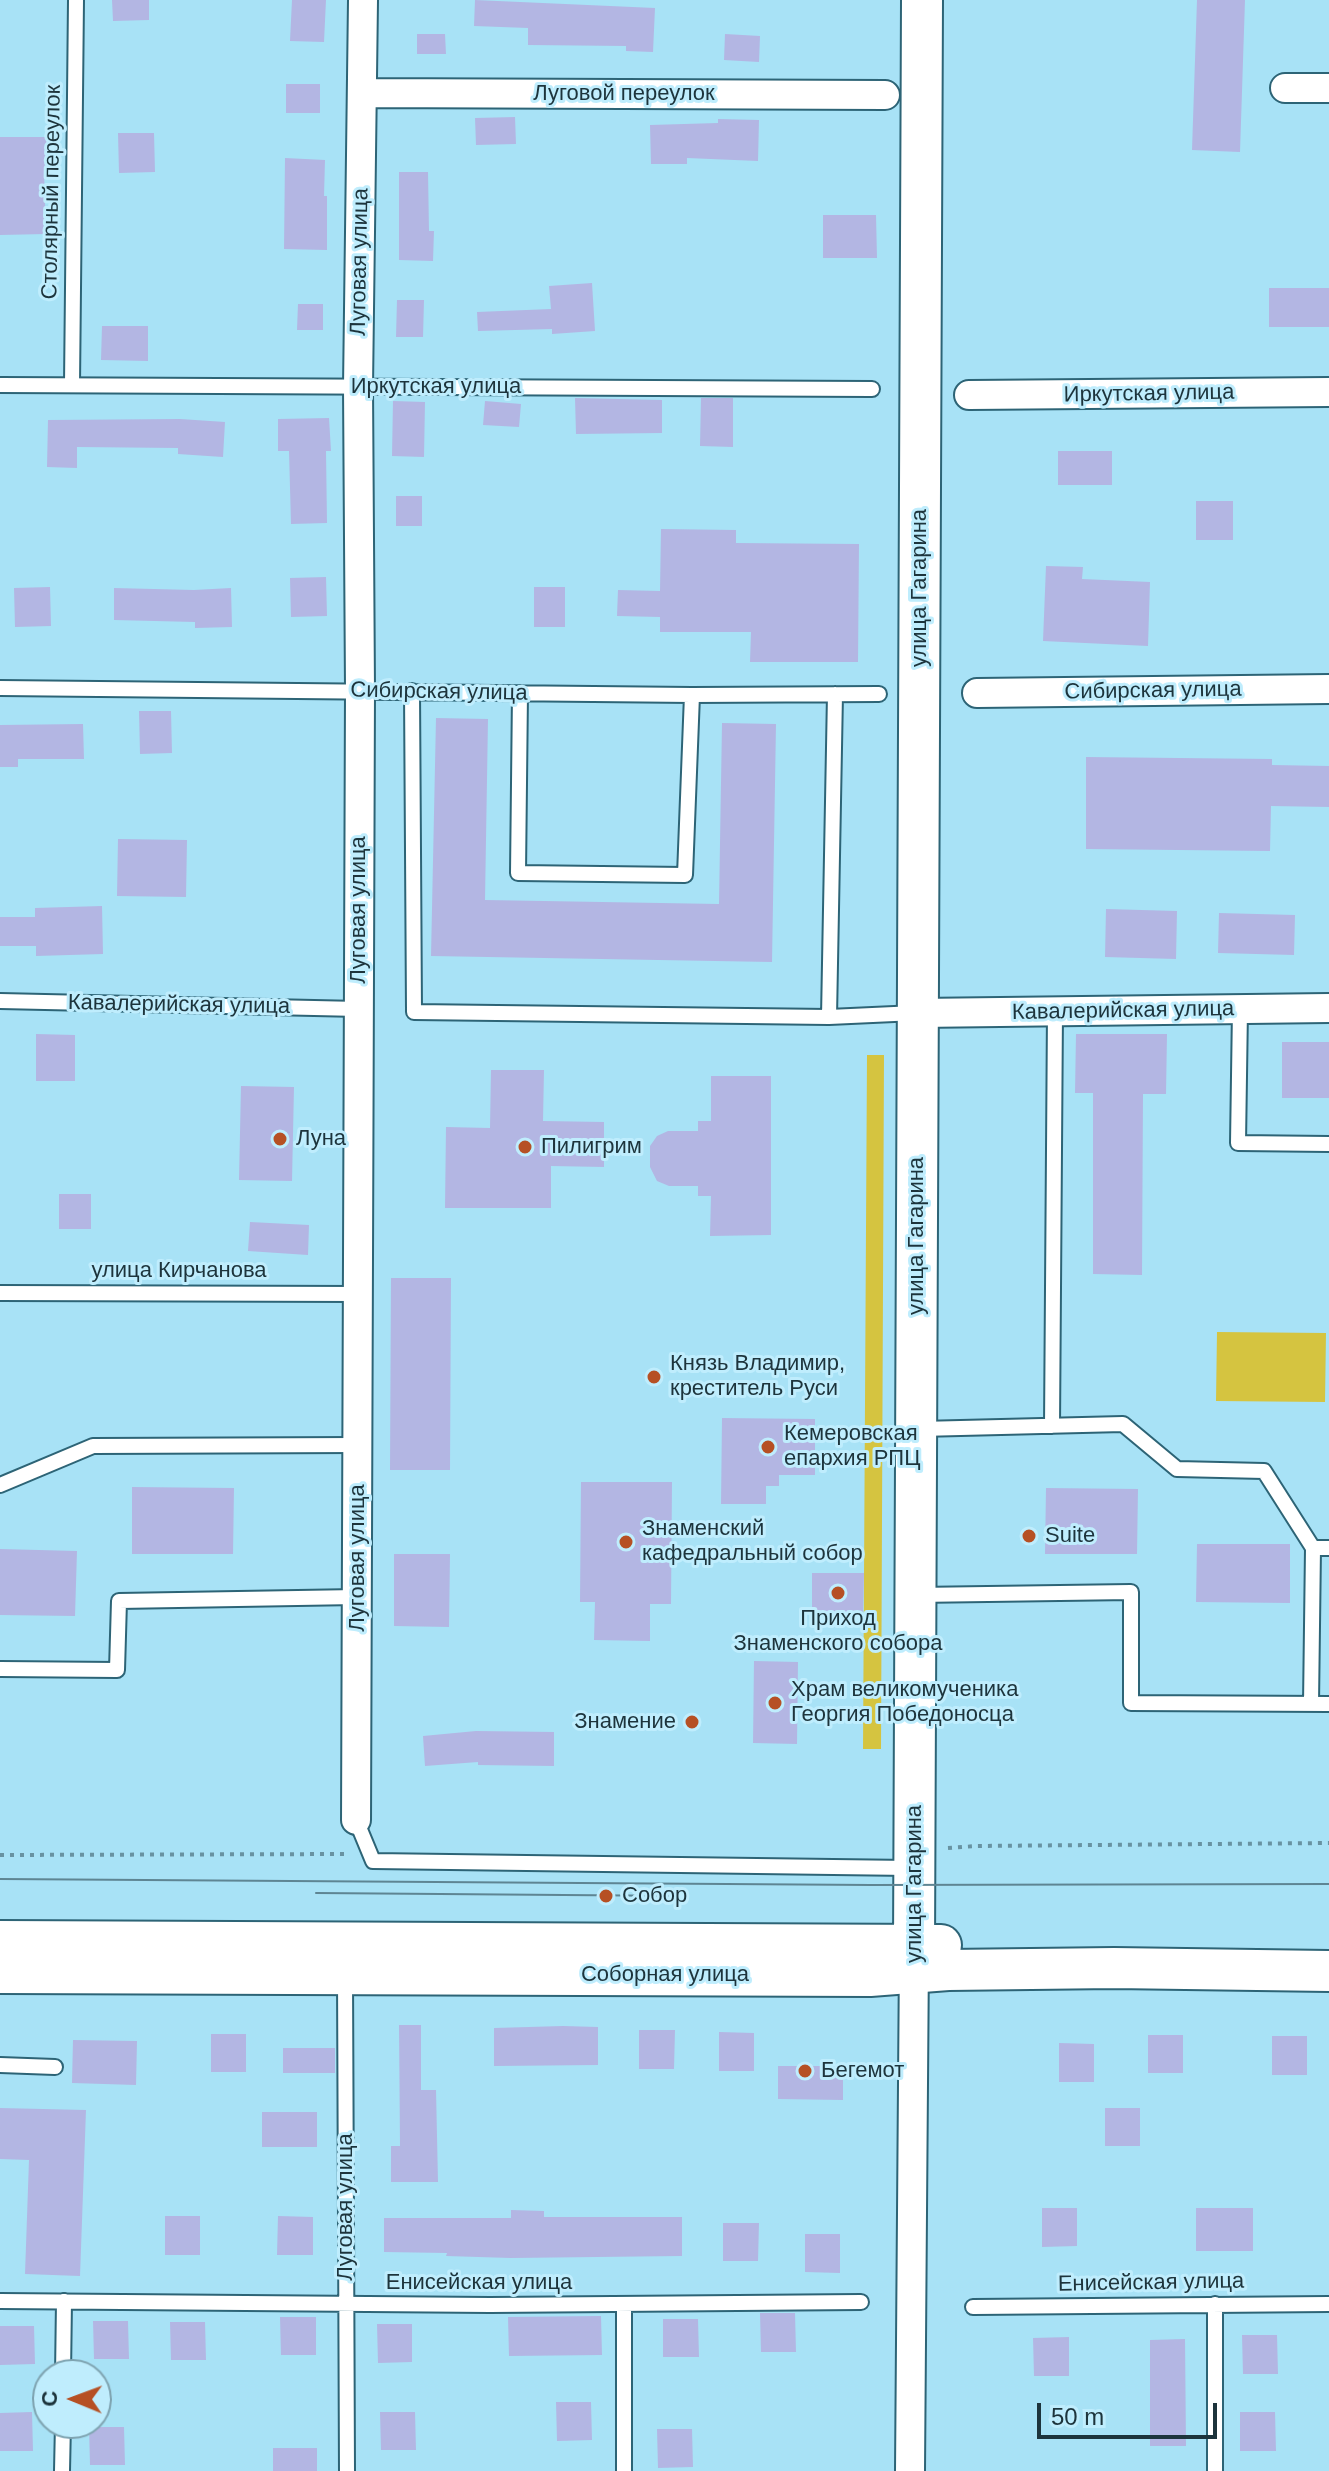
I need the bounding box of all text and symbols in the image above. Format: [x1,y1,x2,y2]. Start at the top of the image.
street label: Луговой переулок [533,81,715,107]
street label: Столярный переулок [37,84,67,300]
street label: Луговая улица [346,188,374,336]
street label: Иркутская улица [351,374,521,400]
street label: Иркутская улица [1063,379,1235,409]
street label: улица Гагарина [907,509,933,667]
street label: Сибирская улица [1064,676,1242,706]
street label: Сибирская улица [350,677,528,707]
street label: Луговая улица [346,836,372,984]
street label: Кавалерийская улица [68,990,290,1020]
street label: Кавалерийская улица [1012,996,1234,1026]
place label: Луна [296,1126,346,1152]
marker: Луна [271,1130,289,1148]
place label: Пилигрим [541,1134,642,1160]
marker: Пилигрим [516,1138,534,1156]
street label: улица Гагарина [904,1157,930,1315]
street label: улица Кирчанова [91,1258,267,1284]
place label: Князь Владимир, креститель Руси [670,1351,845,1402]
marker: Князь Владимир, креститель Руси [645,1368,663,1386]
place label: Кемеровская епархия РПЦ [784,1421,920,1472]
marker: Кемеровская епархия РПЦ [759,1438,777,1456]
street label: Луговая улица [345,1484,371,1632]
place label: Знаменский кафедральный собор [642,1516,863,1568]
place label: Suite [1045,1523,1095,1549]
marker: Suite [1020,1527,1038,1545]
marker: Знаменский кафедральный собор [617,1533,635,1551]
marker: Приход Знаменского собора [829,1584,847,1602]
place label: Приход Знаменского собора [734,1606,942,1658]
place label: Храм великомученика Георгия Победоносца [791,1677,1018,1728]
marker: Храм великомученика Георгия Победоносца [766,1694,784,1712]
place label: Знамение [574,1709,676,1735]
marker: Знамение [683,1713,701,1731]
street label: улица Гагарина [902,1805,928,1963]
place label: Собор [622,1883,687,1909]
marker: Собор [597,1887,615,1905]
street label: Соборная улица [581,1962,749,1988]
place label: Бегемот [821,2058,904,2084]
marker: Бегемот [796,2062,814,2080]
street label: Луговая улица [333,2133,359,2281]
street label: Енисейская улица [1058,2268,1244,2298]
street label: Енисейская улица [386,2270,572,2296]
north arrow [32,2359,112,2439]
scale bar [1041,2387,1221,2437]
text: С [37,2390,62,2407]
text: 50 m [1051,2403,1104,2430]

